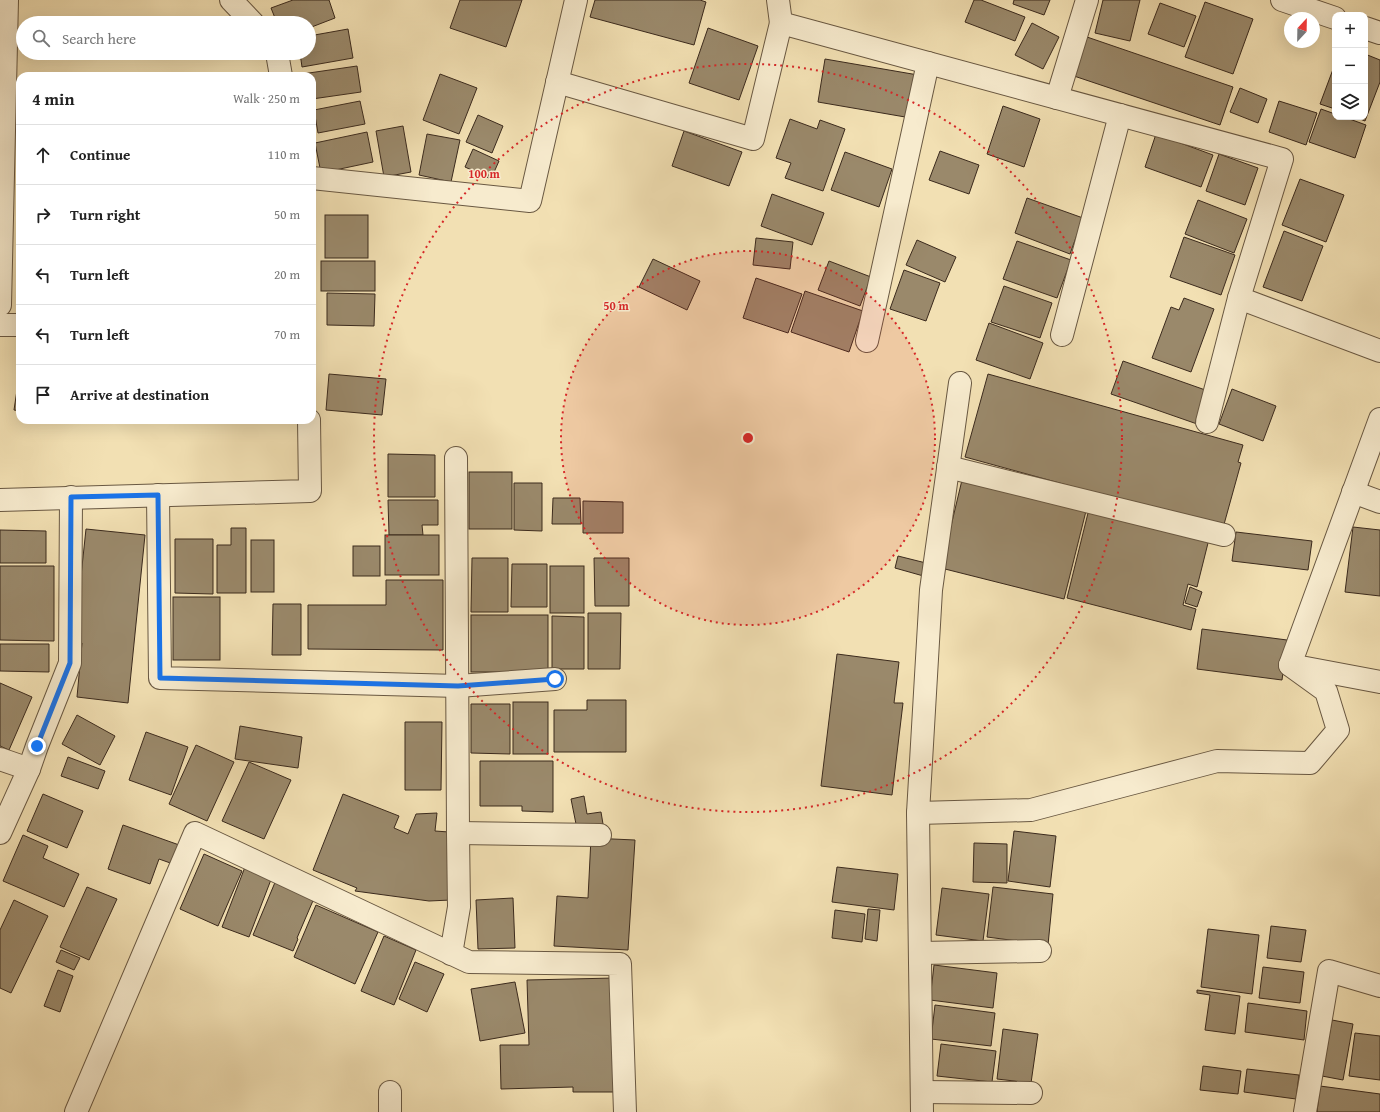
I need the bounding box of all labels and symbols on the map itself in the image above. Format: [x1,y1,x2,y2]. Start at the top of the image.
north arrow [1284,12,1320,48]
text: 100 m [468,165,501,182]
text: 50 m [603,297,629,314]
centre of rings [741,431,755,445]
route start [546,670,564,688]
route end [28,737,46,755]

